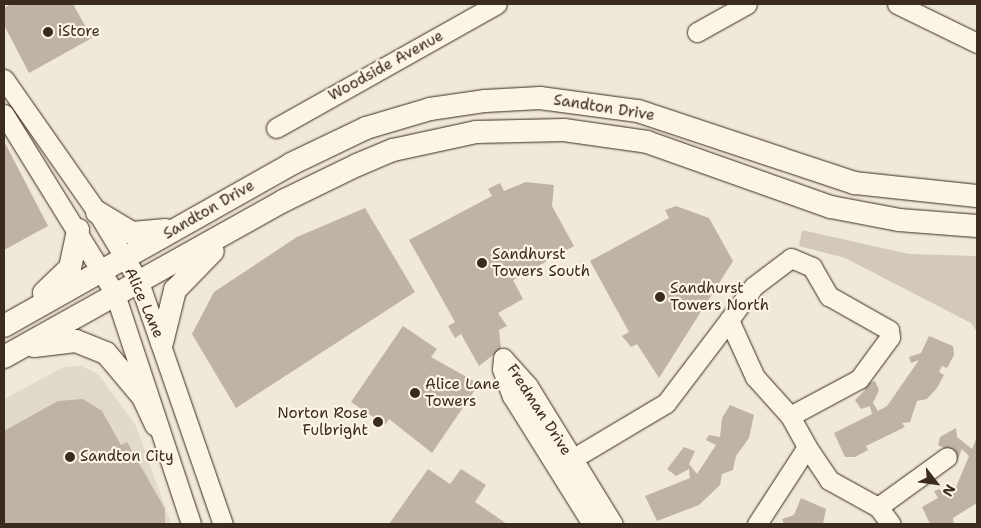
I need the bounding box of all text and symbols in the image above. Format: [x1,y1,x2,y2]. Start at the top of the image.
place label: iStore [58,23,100,41]
marker: iStore [42,26,54,38]
street label: Woodside Avenue [325,27,447,105]
street label: Sandton Drive [552,91,656,125]
street label: Sandton Drive [160,177,258,243]
place label: Sandhurst Towers South [492,245,590,280]
marker: Sandhurst Towers South [476,257,488,269]
street label: Alice Lane [120,265,168,341]
place label: Sandhurst Towers North [670,279,769,314]
marker: Sandhurst Towers North [654,291,666,303]
street label: Fredman Drive [503,361,575,459]
place label: Alice Lane Towers [425,375,500,410]
marker: Alice Lane Towers [409,387,421,399]
place label: Norton Rose Fulbright [277,404,368,439]
marker: Norton Rose Fulbright [372,416,384,428]
place label: Sandton City [80,448,174,466]
marker: Sandton City [64,451,76,463]
north arrow [911,458,961,508]
text: N [938,481,960,500]

